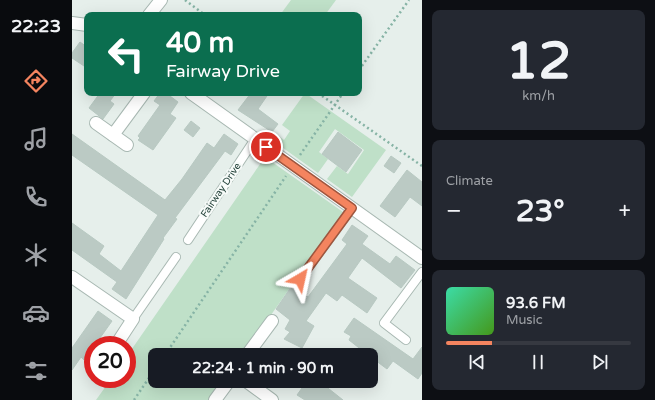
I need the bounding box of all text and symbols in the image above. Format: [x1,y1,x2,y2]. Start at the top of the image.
text: 22:23 [11,15,61,37]
text: 40 m [166,26,234,60]
icon: left [100,28,152,80]
text: 12 [506,30,571,93]
text: Fairway Drive [166,60,280,82]
icon: directions [22,67,50,95]
text: km/h [522,88,555,104]
icon: music [22,125,50,153]
pin [249,130,283,164]
icon: arrive [255,136,277,158]
street label: Fairway Drive [198,160,244,220]
text: Climate [446,173,493,189]
icon: phone [22,183,50,211]
text: 23° [516,193,565,230]
text: − [446,198,462,224]
text: + [619,198,631,224]
icon: climate [22,241,50,269]
position arrow [279,258,321,300]
text: 93.6 FM [506,294,566,312]
icon: car [22,299,50,327]
text: Music [506,312,543,328]
speed limit sign: 20 [84,336,136,388]
icon: previous [466,351,488,373]
icon: pause [527,351,549,373]
icon: next [589,351,611,373]
icon: filters [22,357,50,385]
text: 22:24 · 1 min · 90 m [192,359,334,377]

